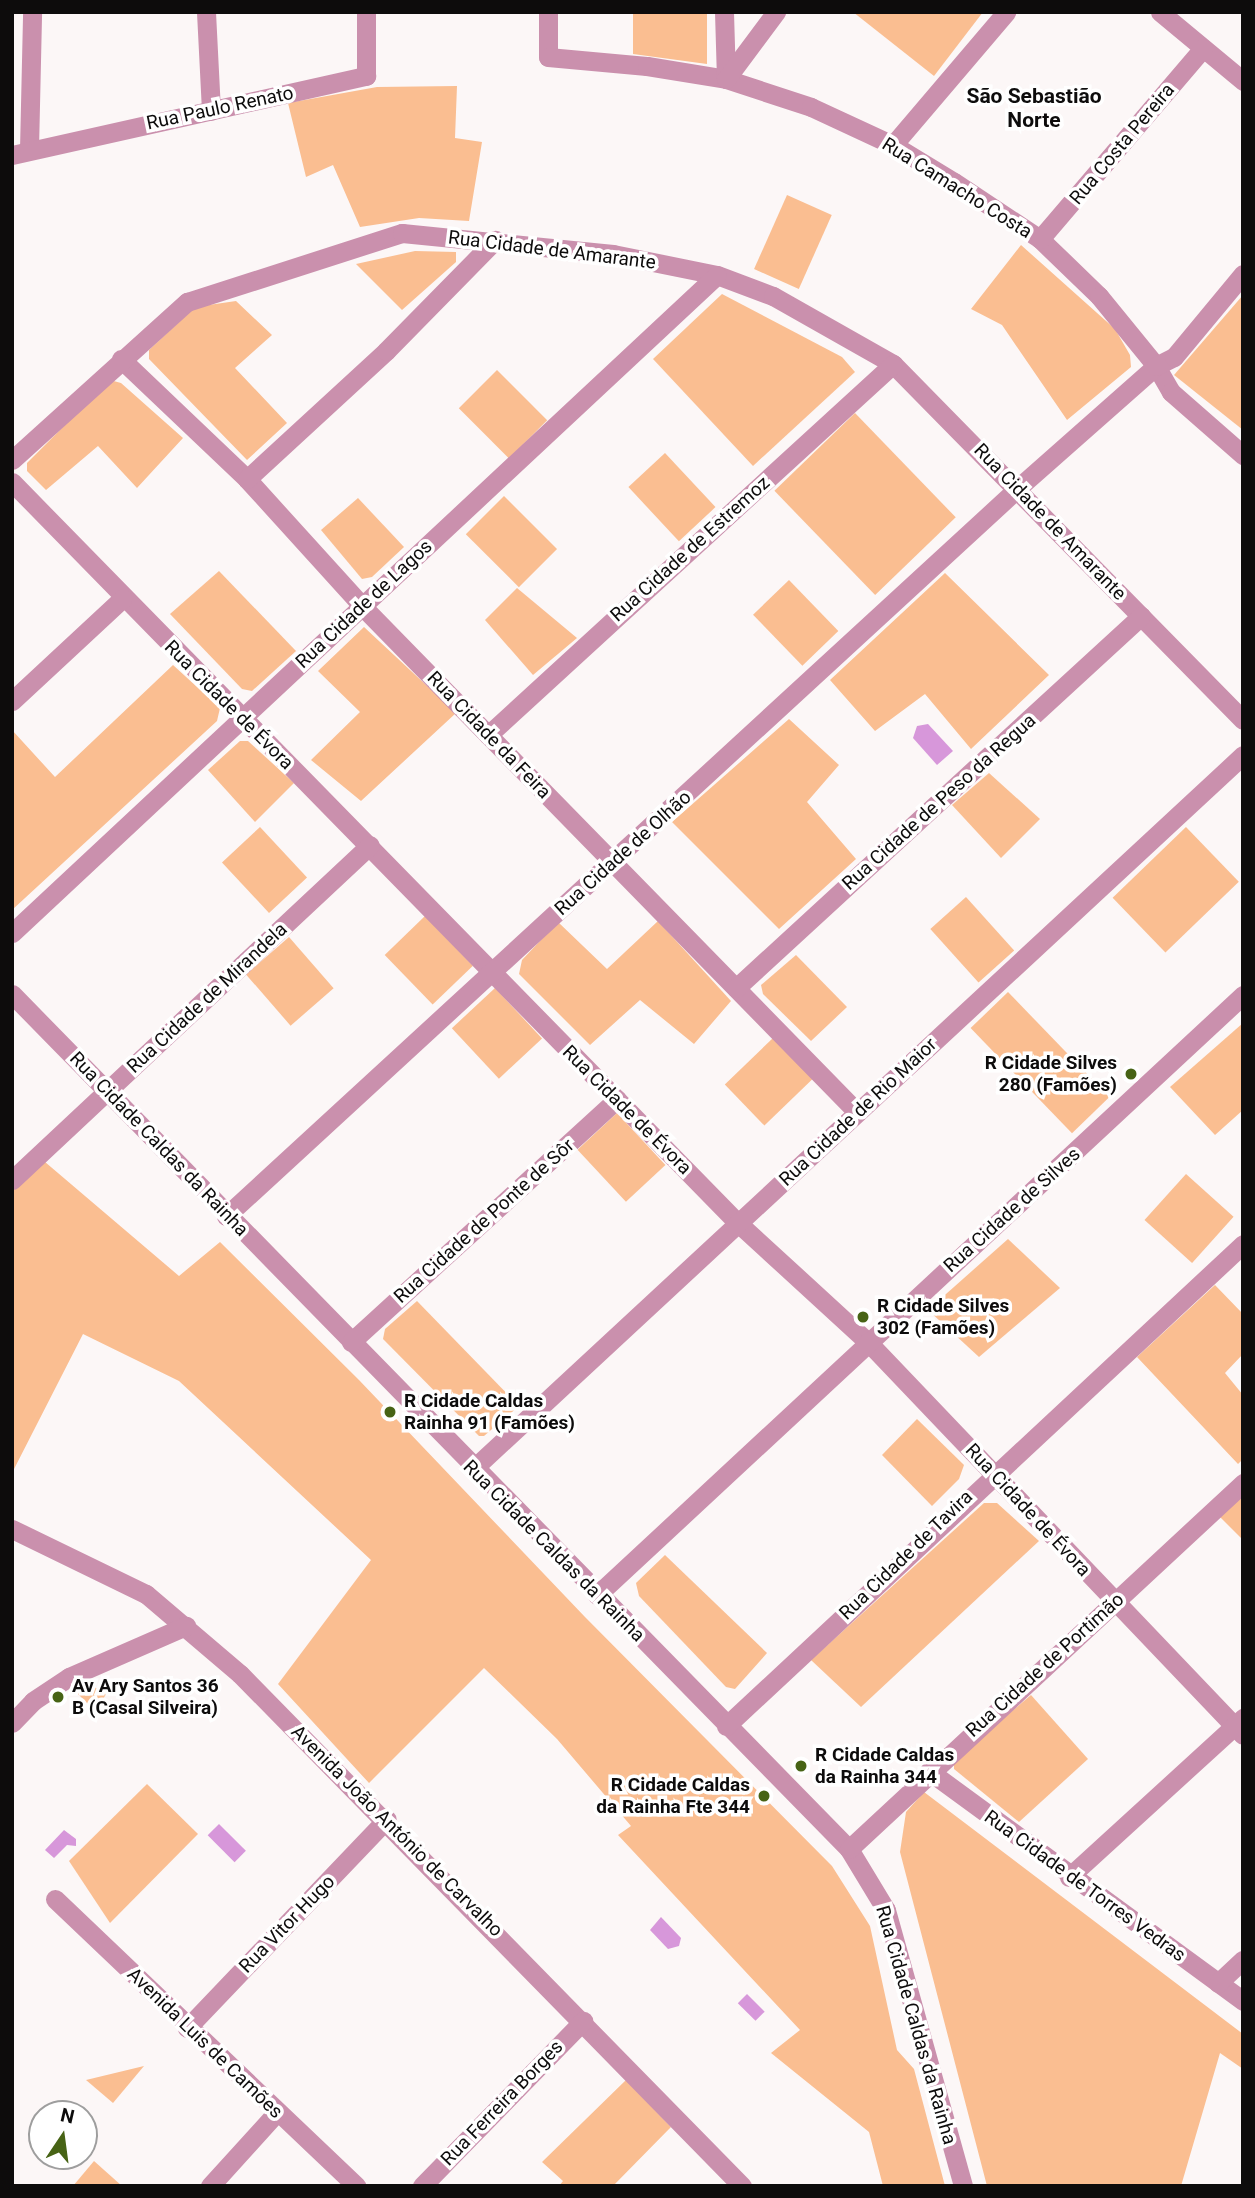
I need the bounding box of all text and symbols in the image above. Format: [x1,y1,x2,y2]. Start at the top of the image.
street label: Rua Costa Pereira [1065,79,1179,209]
street label: Rua Paulo Renato [144,81,296,135]
district label: São Sebastião Norte [966,83,1102,133]
street label: Rua Camacho Costa [878,133,1036,243]
street label: Rua Cidade de Amarante [447,226,657,274]
street label: Rua Cidade de Amarante [969,439,1131,605]
street label: Rua Cidade de Estremoz [606,472,774,626]
street label: Rua Cidade de Lagos [291,535,437,673]
street label: Rua Cidade de Évora [160,636,298,774]
street label: Rua Cidade da Feira [422,667,556,803]
street label: Rua Cidade de Peso da Regua [838,709,1040,895]
street label: Rua Cidade de Olhão [550,786,696,920]
street label: Rua Cidade de Mirandela [122,918,292,1078]
street label: Rua Cidade de Rio Maior [775,1033,941,1191]
street label: Rua Cidade de Évora [558,1041,696,1179]
street label: Rua Cidade Caldas da Rainha [65,1047,253,1241]
place label: R Cidade Silves 280 (Famões) [985,1052,1117,1096]
marker: R Cidade Silves 280 (Famões) [1123,1066,1139,1082]
street label: Rua Cidade de Ponte de Sôr [389,1134,579,1308]
street label: Rua Cidade de Silves [939,1143,1085,1277]
place label: R Cidade Silves 302 (Famões) [877,1295,1009,1339]
marker: R Cidade Silves 302 (Famões) [855,1309,871,1325]
place label: R Cidade Caldas Rainha 91 (Famões) [404,1390,575,1434]
marker: R Cidade Caldas Rainha 91 (Famões) [382,1404,398,1420]
street label: Rua Cidade de Évora [961,1439,1095,1581]
street label: Rua Cidade Caldas da Rainha [458,1455,650,1647]
street label: Rua Cidade de Tavira [834,1485,978,1625]
street label: Rua Cidade de Portimão [961,1588,1129,1742]
place label: Av Ary Santos 36 B (Casal Silveira) [72,1675,219,1719]
marker: Av Ary Santos 36 B (Casal Silveira) [50,1689,66,1705]
street label: Avenida João António de Carvalho [287,1721,507,1941]
place label: R Cidade Caldas da Rainha 344 [815,1744,954,1788]
marker: R Cidade Caldas da Rainha 344 [793,1758,809,1774]
place label: R Cidade Caldas da Rainha Fte 344 [596,1774,750,1818]
marker: R Cidade Caldas da Rainha Fte 344 [756,1788,772,1804]
street label: Rua Cidade de Torres Vedras [980,1805,1190,1967]
street label: Rua Vitor Hugo [235,1870,339,1978]
street label: Rua Cidade Caldas da Rainha [871,1903,961,2147]
street label: Avenida Luis de Camões [123,1963,287,2123]
street label: Rua Ferreira Borges [436,2036,568,2170]
north arrow [28,2100,98,2170]
text: N [58,2103,77,2129]

